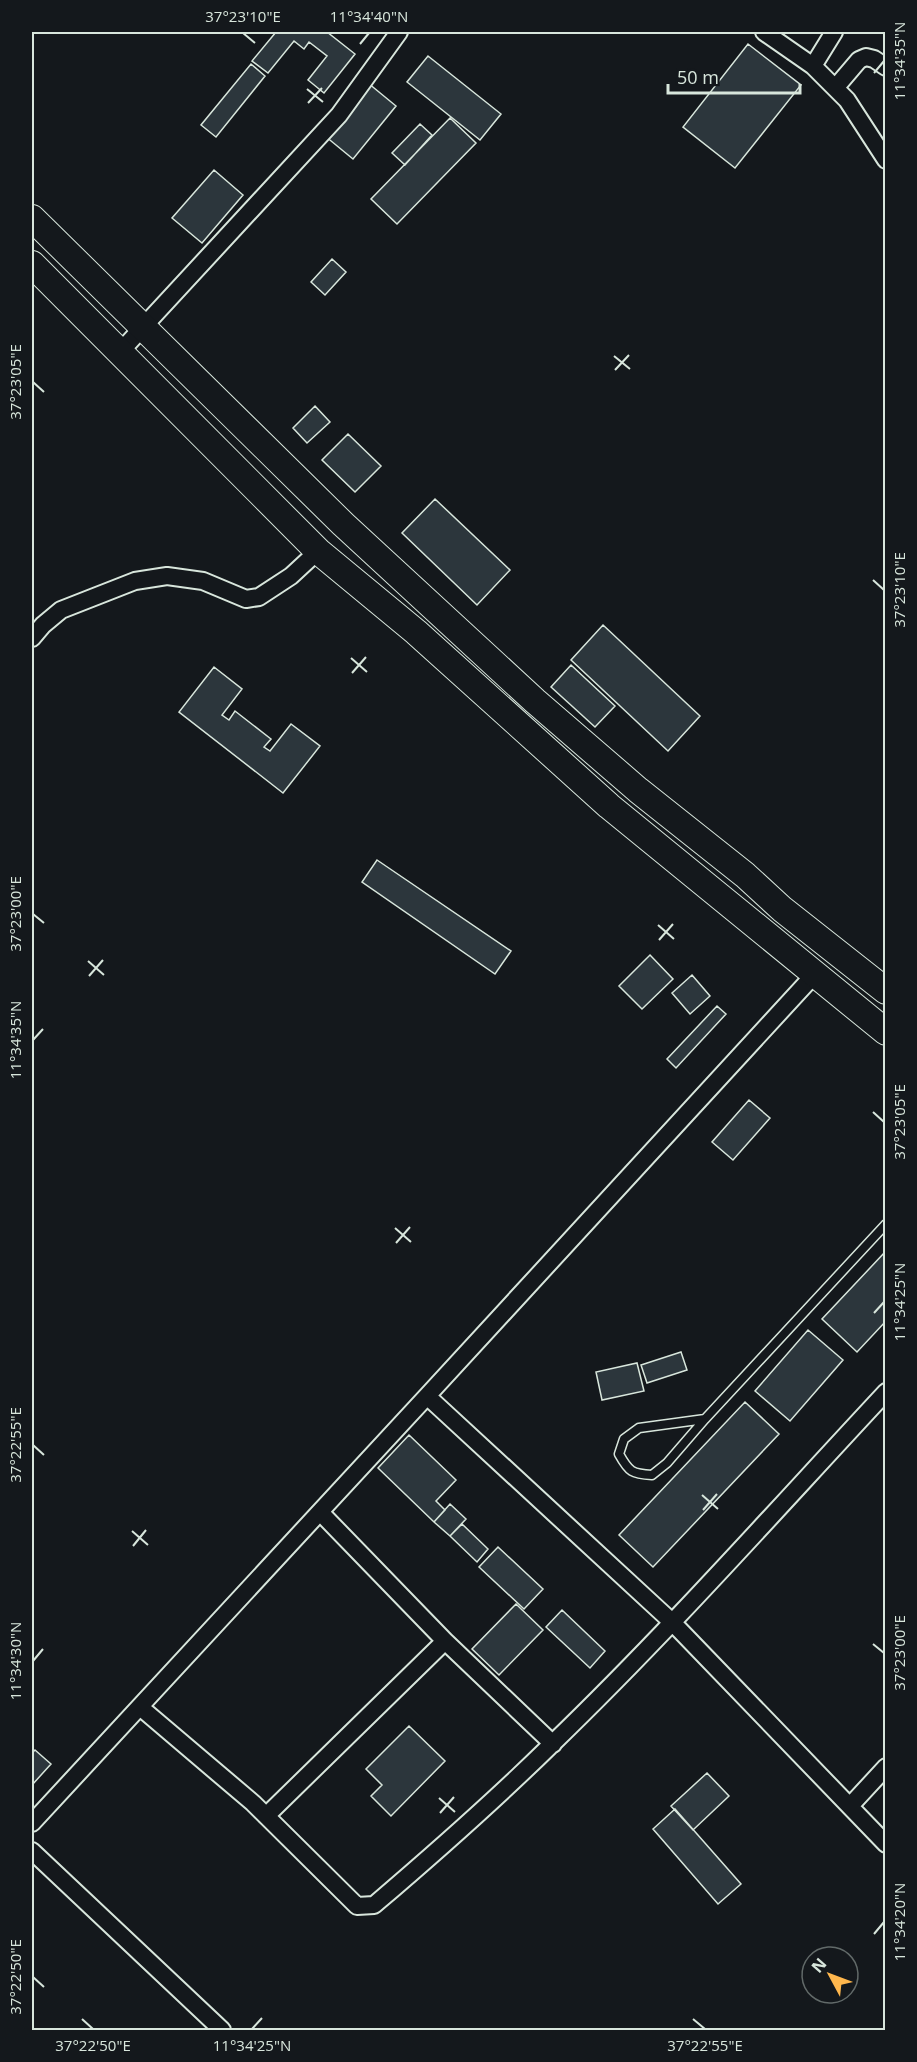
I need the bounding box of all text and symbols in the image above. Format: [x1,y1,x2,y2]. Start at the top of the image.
text: 37°23'10"E [205,6,281,26]
text: 11°34'40"N [330,6,408,26]
text: 11°34'35"N [889,22,909,100]
scale bar [668,57,800,95]
text: 50 m [677,65,719,89]
text: 37°23'05"E [5,344,25,420]
text: 37°23'10"E [889,552,909,628]
text: 37°23'00"E [5,876,25,952]
text: 11°34'35"N [5,1001,25,1079]
text: 37°23'05"E [889,1084,909,1160]
text: 11°34'25"N [889,1263,909,1341]
text: 37°22'55"E [5,1407,25,1483]
text: 37°23'00"E [889,1615,909,1691]
text: 11°34'30"N [5,1622,25,1700]
text: 11°34'20"N [889,1883,909,1961]
text: 37°22'50"E [5,1939,25,2015]
north arrow [800,1945,860,2005]
text: N [806,1953,831,1977]
text: 37°22'50"E [55,2035,131,2055]
text: 11°34'25"N [213,2035,291,2055]
text: 37°22'55"E [667,2035,743,2055]

